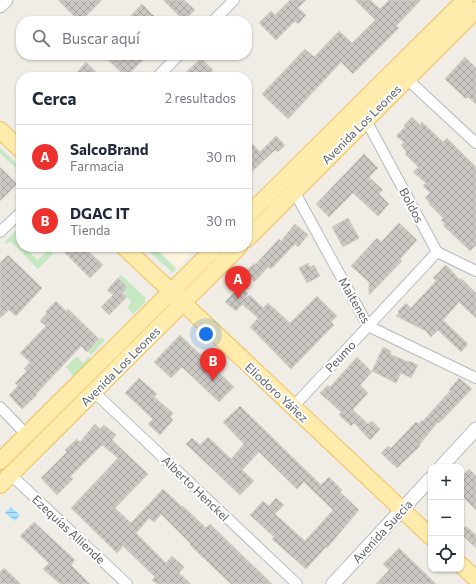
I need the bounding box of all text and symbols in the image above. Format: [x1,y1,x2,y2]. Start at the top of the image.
search box [16,16,252,60]
icon: search [30,27,52,49]
text: Buscar aquí [62,29,140,47]
street label: Avenida Los Leones [318,81,404,167]
text: Cerca [32,88,77,109]
text: 2 resultados [165,90,236,106]
text: SalcoBrand [70,140,149,158]
text: A [40,149,50,165]
text: 30 m [206,149,236,165]
text: Farmacia [70,158,124,174]
street label: Boldos [397,185,427,225]
text: DGAC IT [70,204,130,222]
text: B [41,213,49,229]
text: 30 m [206,213,236,229]
text: Tienda [70,222,110,238]
pin: A [225,266,251,299]
street label: Maitenes [336,275,374,325]
street label: Avenida Los Leones [77,323,163,409]
your location [196,324,216,344]
street label: Peumo [322,337,358,375]
pin: B [200,348,226,381]
street label: Eliodoro Yáñez [243,359,311,425]
street label: Alberto Henckel [160,453,232,523]
map controls [428,464,464,572]
button: + [428,464,464,500]
street label: Ezequías Alliende [30,492,108,566]
street label: Avenida Suecia [349,497,415,565]
button: − [428,500,464,536]
button: locate [428,536,464,572]

